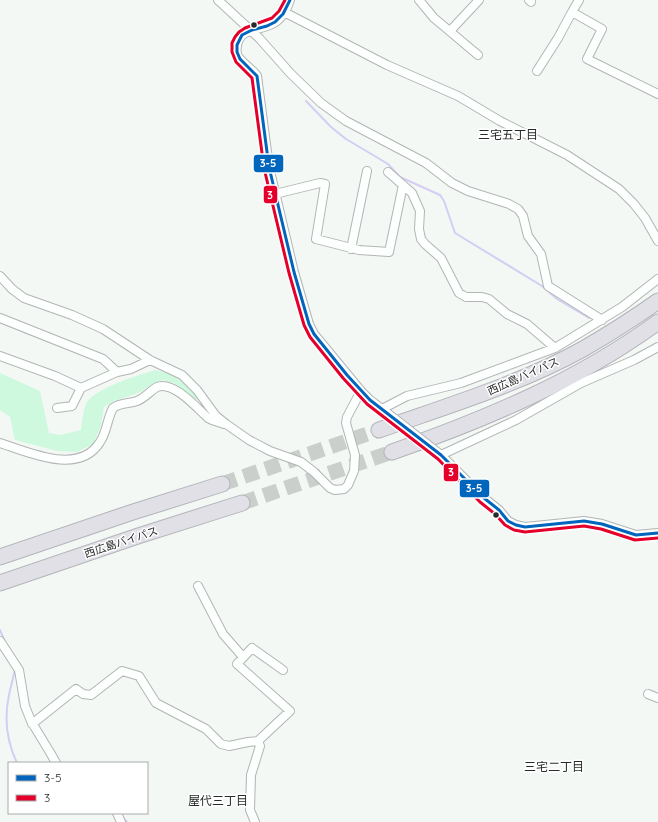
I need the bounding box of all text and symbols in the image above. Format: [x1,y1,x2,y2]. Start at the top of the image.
unlabelled marker [249,20,259,30]
district label: 三宅五丁目 [478,127,538,142]
line badge: 3-5 [253,154,284,173]
text: 3-5 [260,156,276,170]
line badge: 3 [263,185,278,204]
text: 3 [267,188,273,202]
street label: 西広島バイパス [485,354,561,398]
line badge: 3 [443,463,459,482]
text: 3 [448,465,454,479]
line badge: 3-5 [459,479,490,498]
text: 3-5 [466,481,482,495]
unlabelled marker [491,510,501,520]
street label: 西広島バイパス [82,523,160,561]
district label: 三宅二丁目 [524,759,584,774]
legend [8,762,148,814]
text: 3-5 [44,770,62,785]
text: 3 [44,790,50,805]
district label: 屋代三丁目 [188,793,248,808]

